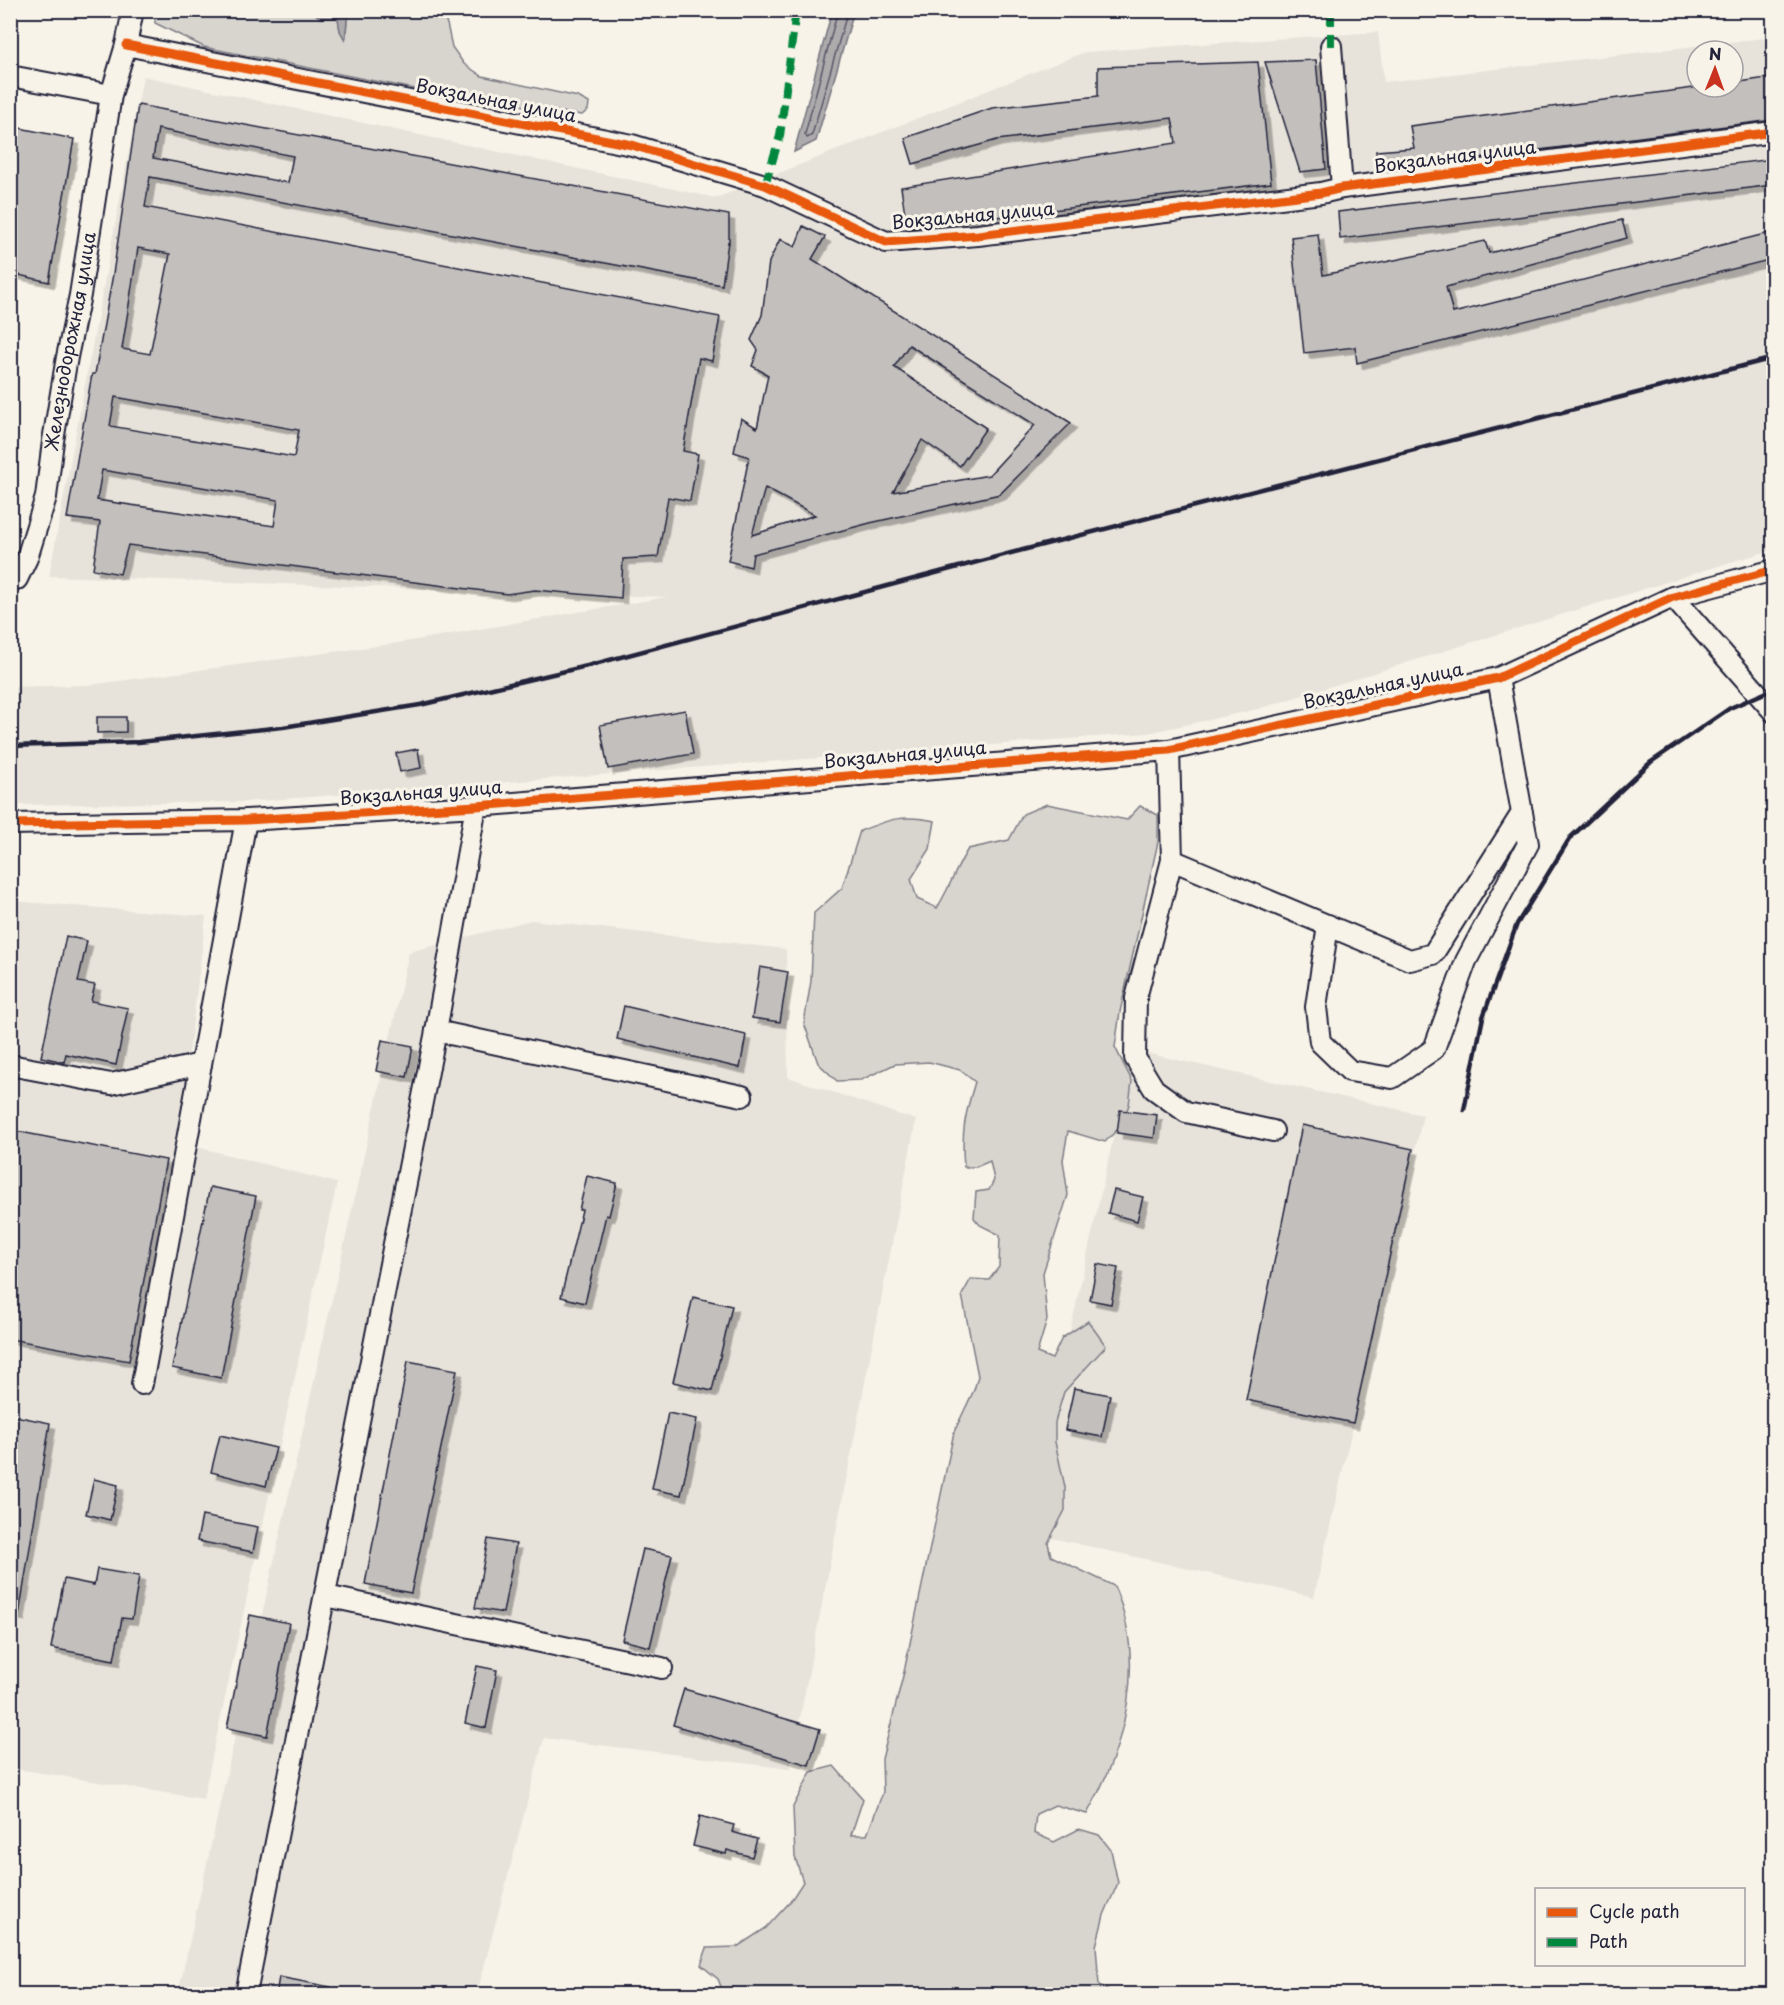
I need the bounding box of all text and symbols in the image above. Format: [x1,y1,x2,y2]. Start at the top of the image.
north arrow [1685,39,1745,99]
text: N [1709,41,1722,65]
street label: Вокзальная улица [414,71,580,128]
street label: Вокзальная улица [1372,132,1538,179]
street label: Вокзальная улица [890,194,1056,235]
street label: Железнодорожная улица [37,229,102,452]
street label: Вокзальная улица [1300,654,1466,715]
street label: Вокзальная улица [822,733,988,774]
street label: Вокзальная улица [339,772,504,811]
legend [1535,1888,1745,1966]
text: Cycle path [1589,1897,1680,1924]
text: Path [1589,1927,1628,1954]

